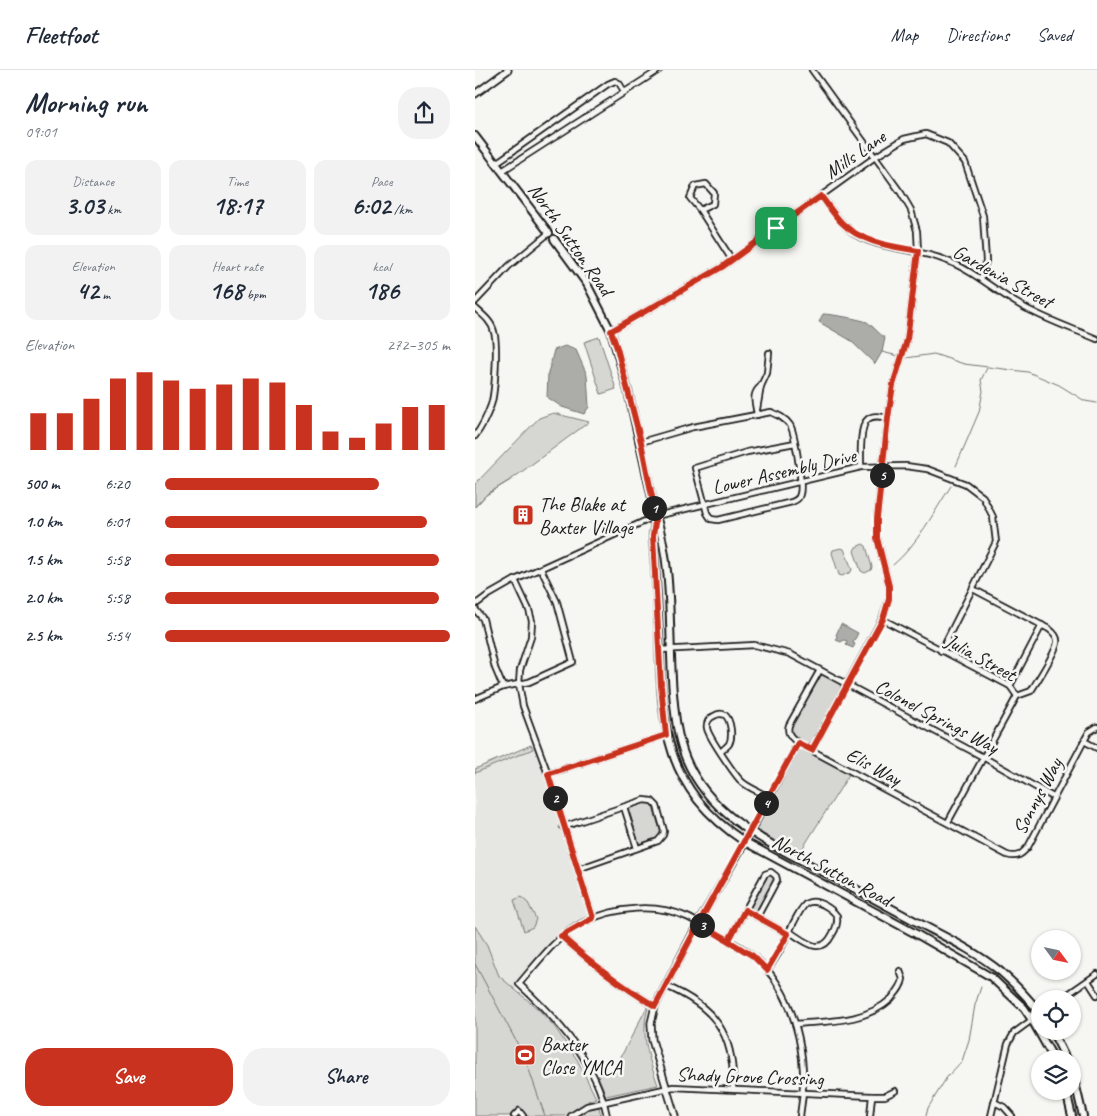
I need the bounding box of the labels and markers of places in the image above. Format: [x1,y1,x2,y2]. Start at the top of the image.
pin [755,207,797,249]
pin: 5 [869,462,895,488]
place label: The Blake at Baxter Village [539,492,634,540]
pin: 1 [641,496,667,520]
building icon: The Blake at Baxter Village [511,503,535,527]
pin: 2 [543,786,567,810]
pin: 4 [753,790,779,816]
pin: 3 [689,912,715,938]
place label: Baxter Close YMCA [541,1032,623,1080]
sports icon: Baxter Close YMCA [513,1043,537,1067]

